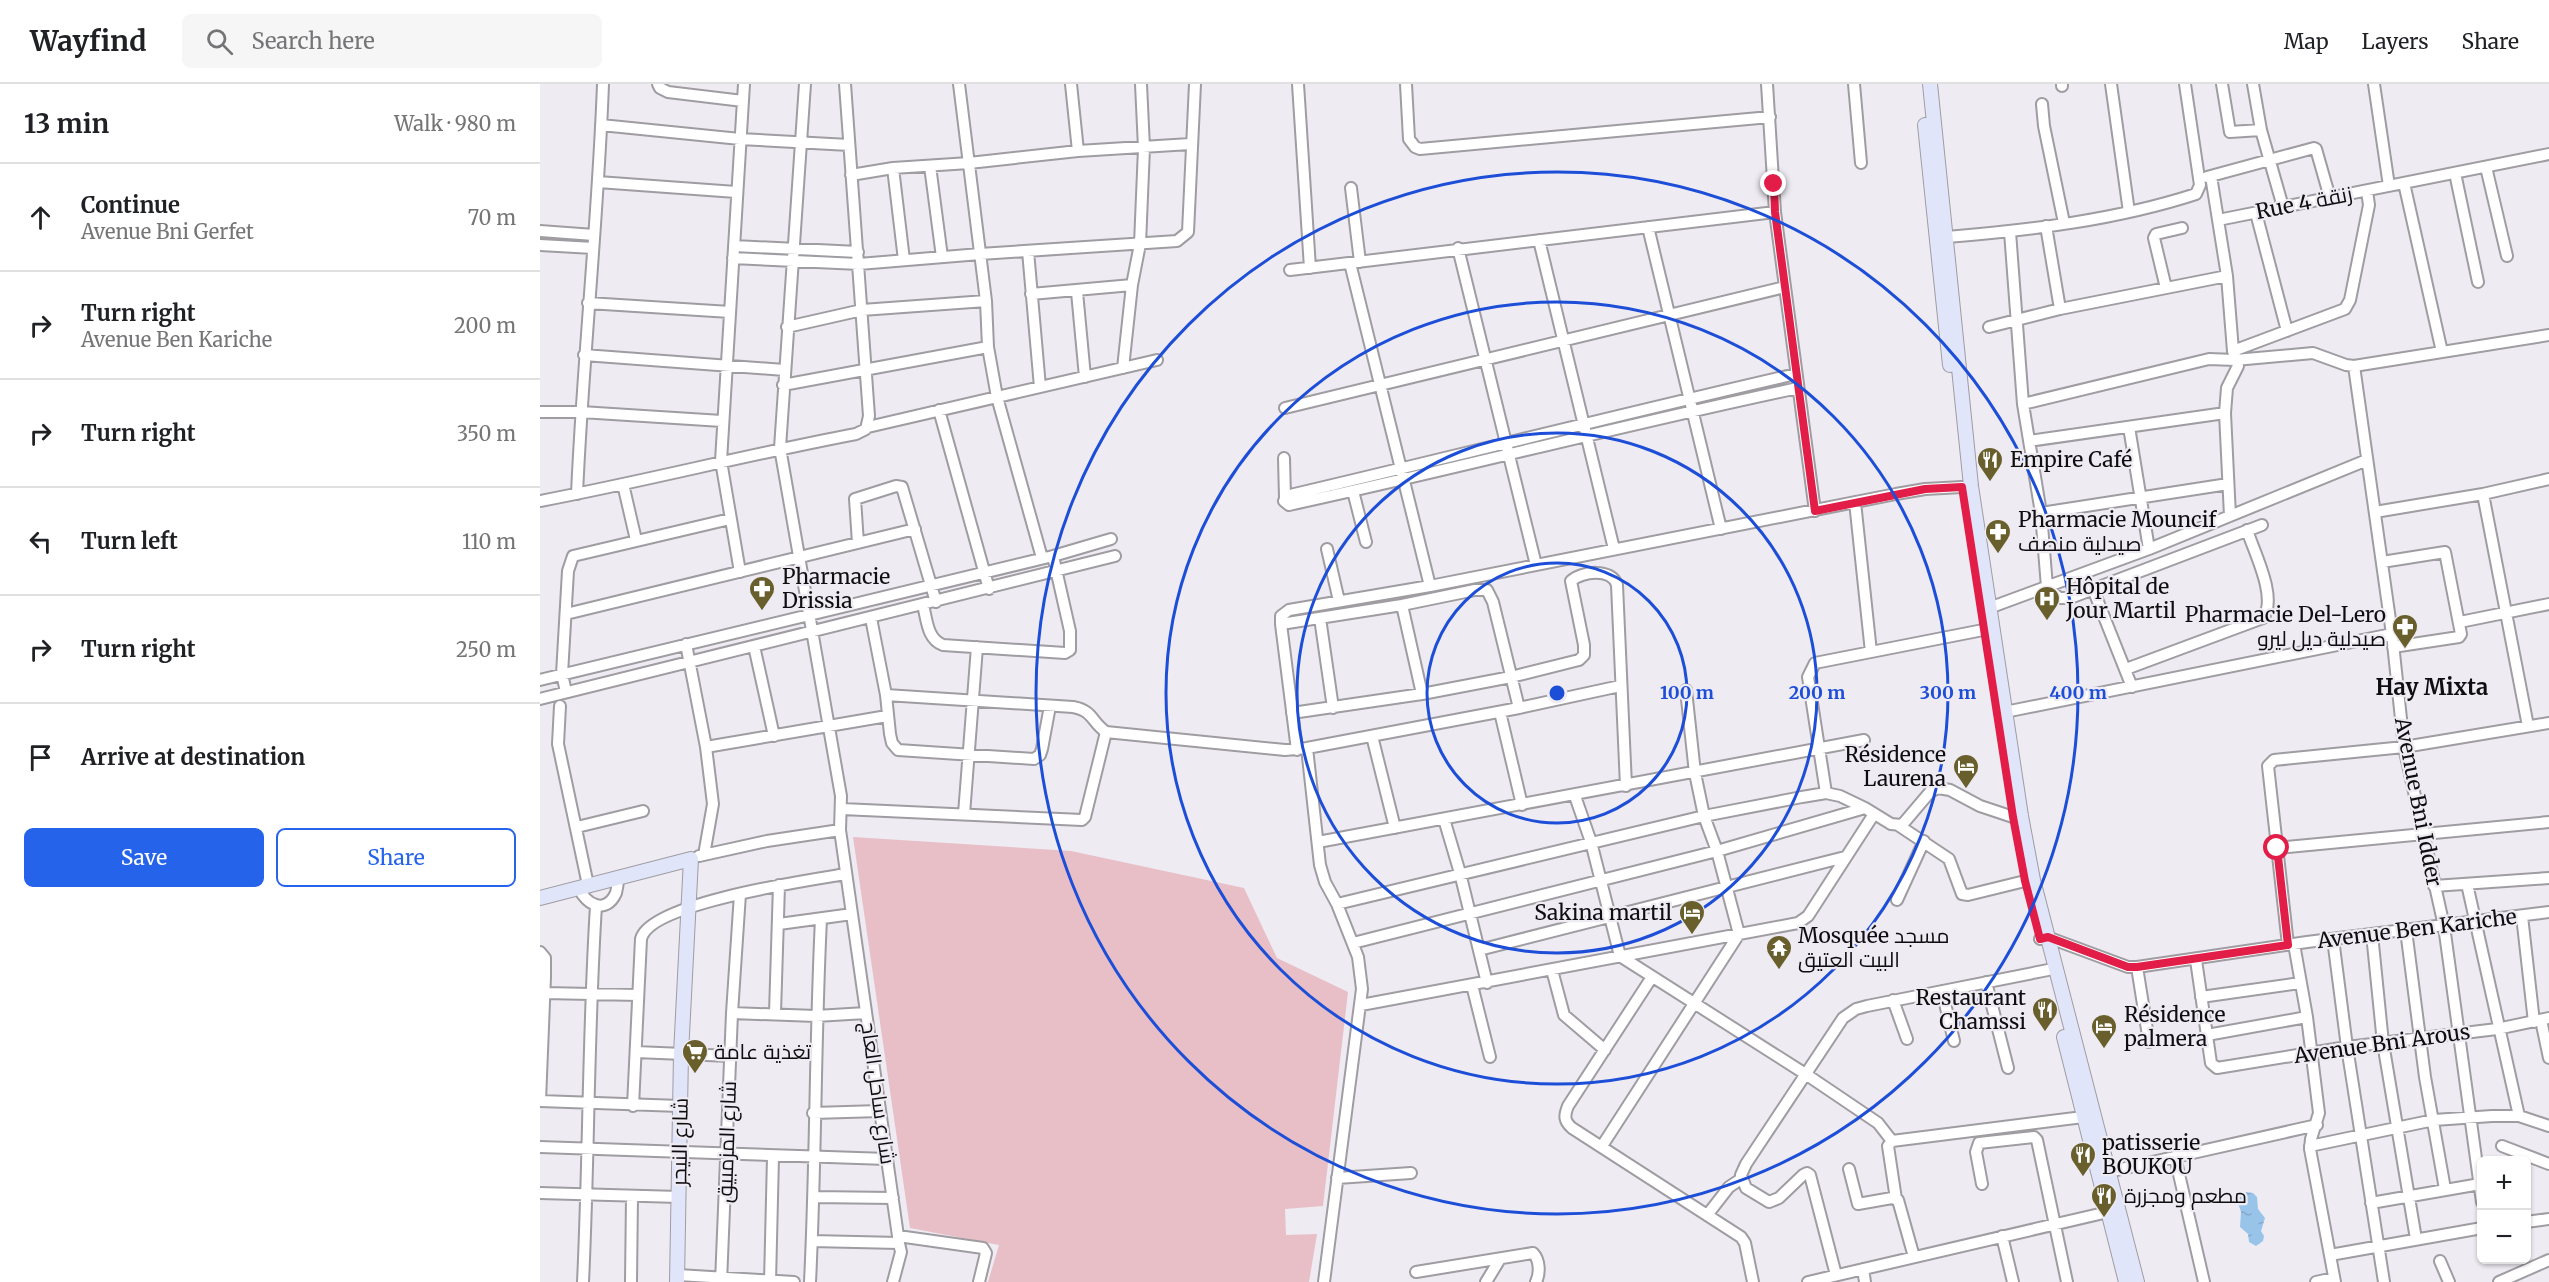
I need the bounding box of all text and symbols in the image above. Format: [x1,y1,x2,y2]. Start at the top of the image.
search box [182,14,602,68]
text: Wayfind [30,23,146,59]
icon: search [203,25,236,58]
text: Search here [251,27,375,55]
text: Map [2284,28,2329,55]
text: Layers [2362,28,2429,55]
text: Share [2462,28,2519,55]
text: 13 min [24,107,109,140]
text: Walk · 980 m [394,111,516,136]
route end [1760,170,1786,196]
street label: Rue 4 زنقة [2253,180,2355,225]
text: Continue [81,191,180,219]
icon: ahead [24,201,57,234]
text: 70 m [468,205,516,230]
text: Avenue Bni Gerfet [81,219,254,244]
text: Turn right [81,299,195,327]
icon: right [24,309,57,342]
text: 200 m [454,313,516,338]
text: Avenue Ben Kariche [81,327,272,352]
icon: right [24,417,57,450]
text: Turn right [81,419,195,447]
text: 350 m [457,421,516,446]
restaurant icon: Empire Café [1975,445,2005,483]
place label: Empire Café [2010,446,2132,473]
place label: Pharmacie Mouncif صيدلية منصف [2018,506,2217,557]
pharmacy icon: Pharmacie Mouncif صيدلية منصف [1983,517,2013,555]
icon: left [24,525,57,558]
text: Turn left [81,527,178,555]
text: 110 m [462,529,516,554]
place label: Pharmacie Drissia [782,563,890,614]
place label: Hôpital de Jour Martil [2065,573,2177,624]
pharmacy icon: Pharmacie Drissia [747,574,777,612]
hospital icon: Hôpital de Jour Martil [2032,584,2062,622]
place label: Pharmacie Del-Lero صيدلية ديل ليرو [2185,601,2386,652]
pharmacy icon: Pharmacie Del-Lero صيدلية ديل ليرو [2390,612,2420,650]
icon: right [24,633,57,666]
text: Turn right [81,635,195,663]
text: 250 m [456,637,516,662]
district label: Hay Mixta [2376,673,2488,701]
text: 100 m [1660,681,1714,704]
text: 200 m [1789,681,1845,704]
text: 300 m [1920,681,1976,704]
text: 400 m [2049,681,2107,704]
centre of rings [1547,683,1567,703]
street label: Avenue Bni Idder [2389,714,2448,889]
icon: arrive [24,741,57,774]
place label: Résidence Laurena [1845,741,1946,792]
text: Arrive at destination [81,743,305,771]
hotel icon: Résidence Laurena [1951,752,1981,790]
button: Save [24,828,264,887]
button: Share [276,828,516,887]
route start [2263,834,2289,860]
hotel icon: Sakina martil [1677,898,1707,936]
place label: Sakina martil [1534,899,1672,926]
street label: Avenue Ben Kariche [2315,903,2518,954]
place label: Mosquée مسجد البيت العتيق [1798,922,1949,973]
temple icon: Mosquée مسجد البيت العتيق [1764,933,1794,971]
place label: Restaurant Chamssi [1916,984,2026,1035]
restaurant icon: Restaurant Chamssi [2030,995,2060,1033]
place label: Résidence palmera [2124,1001,2226,1052]
hotel icon: Résidence palmera [2089,1012,2119,1050]
street label: Avenue Bni Arous [2291,1018,2472,1069]
street label: شارع ساحل العاج [854,1020,902,1166]
supermarket icon: تغذية عامة [680,1037,710,1075]
place label: تغذية عامة [714,1038,812,1065]
street label: شارع المزمبيق [711,1080,743,1204]
street label: شارع النيجر [665,1098,695,1187]
place label: patisserie BOUKOU [2102,1129,2200,1180]
restaurant icon: patisserie BOUKOU [2068,1140,2098,1178]
map controls [2477,1156,2531,1264]
button: + [2477,1156,2531,1210]
restaurant icon: مطعم ومجزرة [2089,1181,2119,1219]
place label: مطعم ومجزرة [2124,1182,2247,1210]
button: − [2477,1210,2531,1264]

